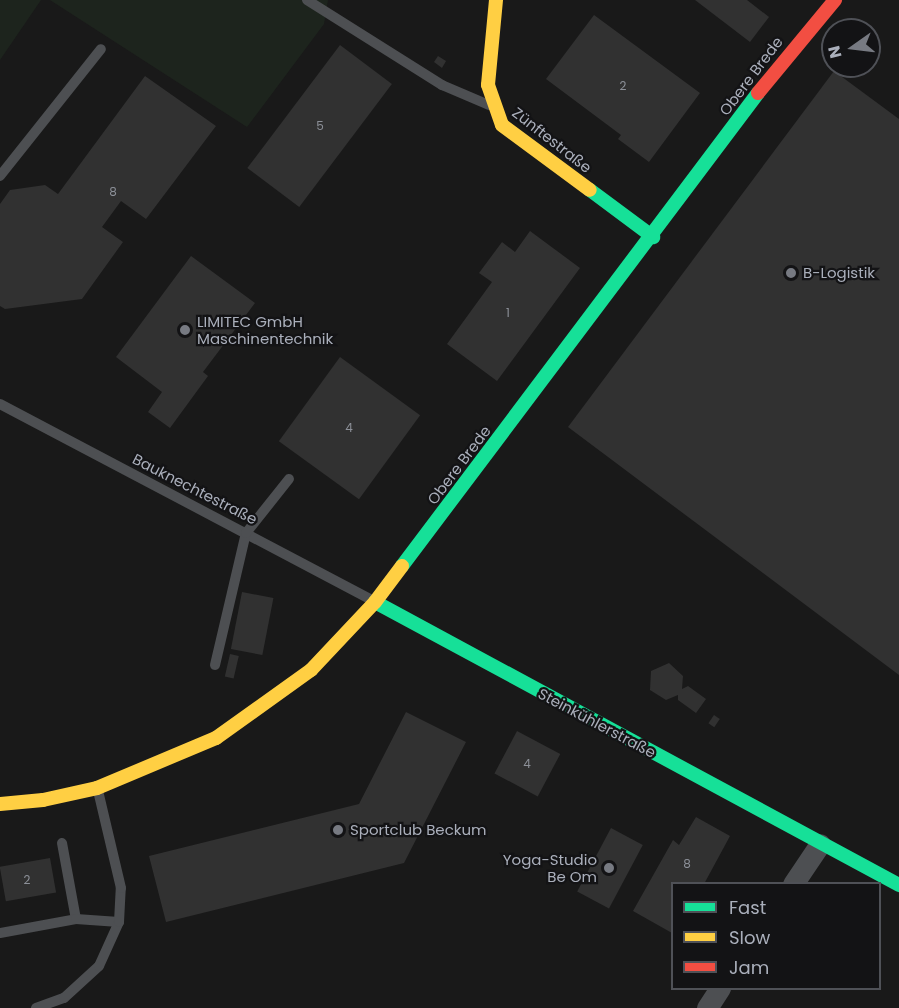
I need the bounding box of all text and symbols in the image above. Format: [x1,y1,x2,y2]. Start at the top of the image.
north arrow [821,18,881,78]
street label: Obere Brede [716,33,786,119]
text: N [822,43,848,61]
house number: 2 [620,79,626,93]
street label: Zünftestraße [509,103,595,177]
house number: 5 [316,119,324,133]
house number: 8 [109,185,117,199]
place label: B-Logistik [803,264,875,282]
marker: B-Logistik [784,266,798,280]
house number: 1 [506,306,510,320]
place label: LIMITEC GmbH Maschinentechnik [197,312,333,347]
marker: LIMITEC GmbH Maschinentechnik [178,323,192,337]
house number: 4 [345,421,353,435]
street label: Obere Brede [424,422,494,508]
street label: Bauknechtestraße [130,450,260,528]
street label: Steinkühlerstraße [535,684,659,762]
house number: 4 [523,757,531,771]
place label: Sportclub Beckum [350,821,487,839]
marker: Sportclub Beckum [331,823,345,837]
place label: Yoga-Studio Be Om [503,850,597,885]
house number: 8 [683,857,691,871]
marker: Yoga-Studio Be Om [602,861,616,875]
house number: 2 [24,873,30,887]
legend [671,882,881,990]
text: Fast [729,895,766,920]
text: Slow [729,925,770,950]
text: Jam [729,955,769,980]

